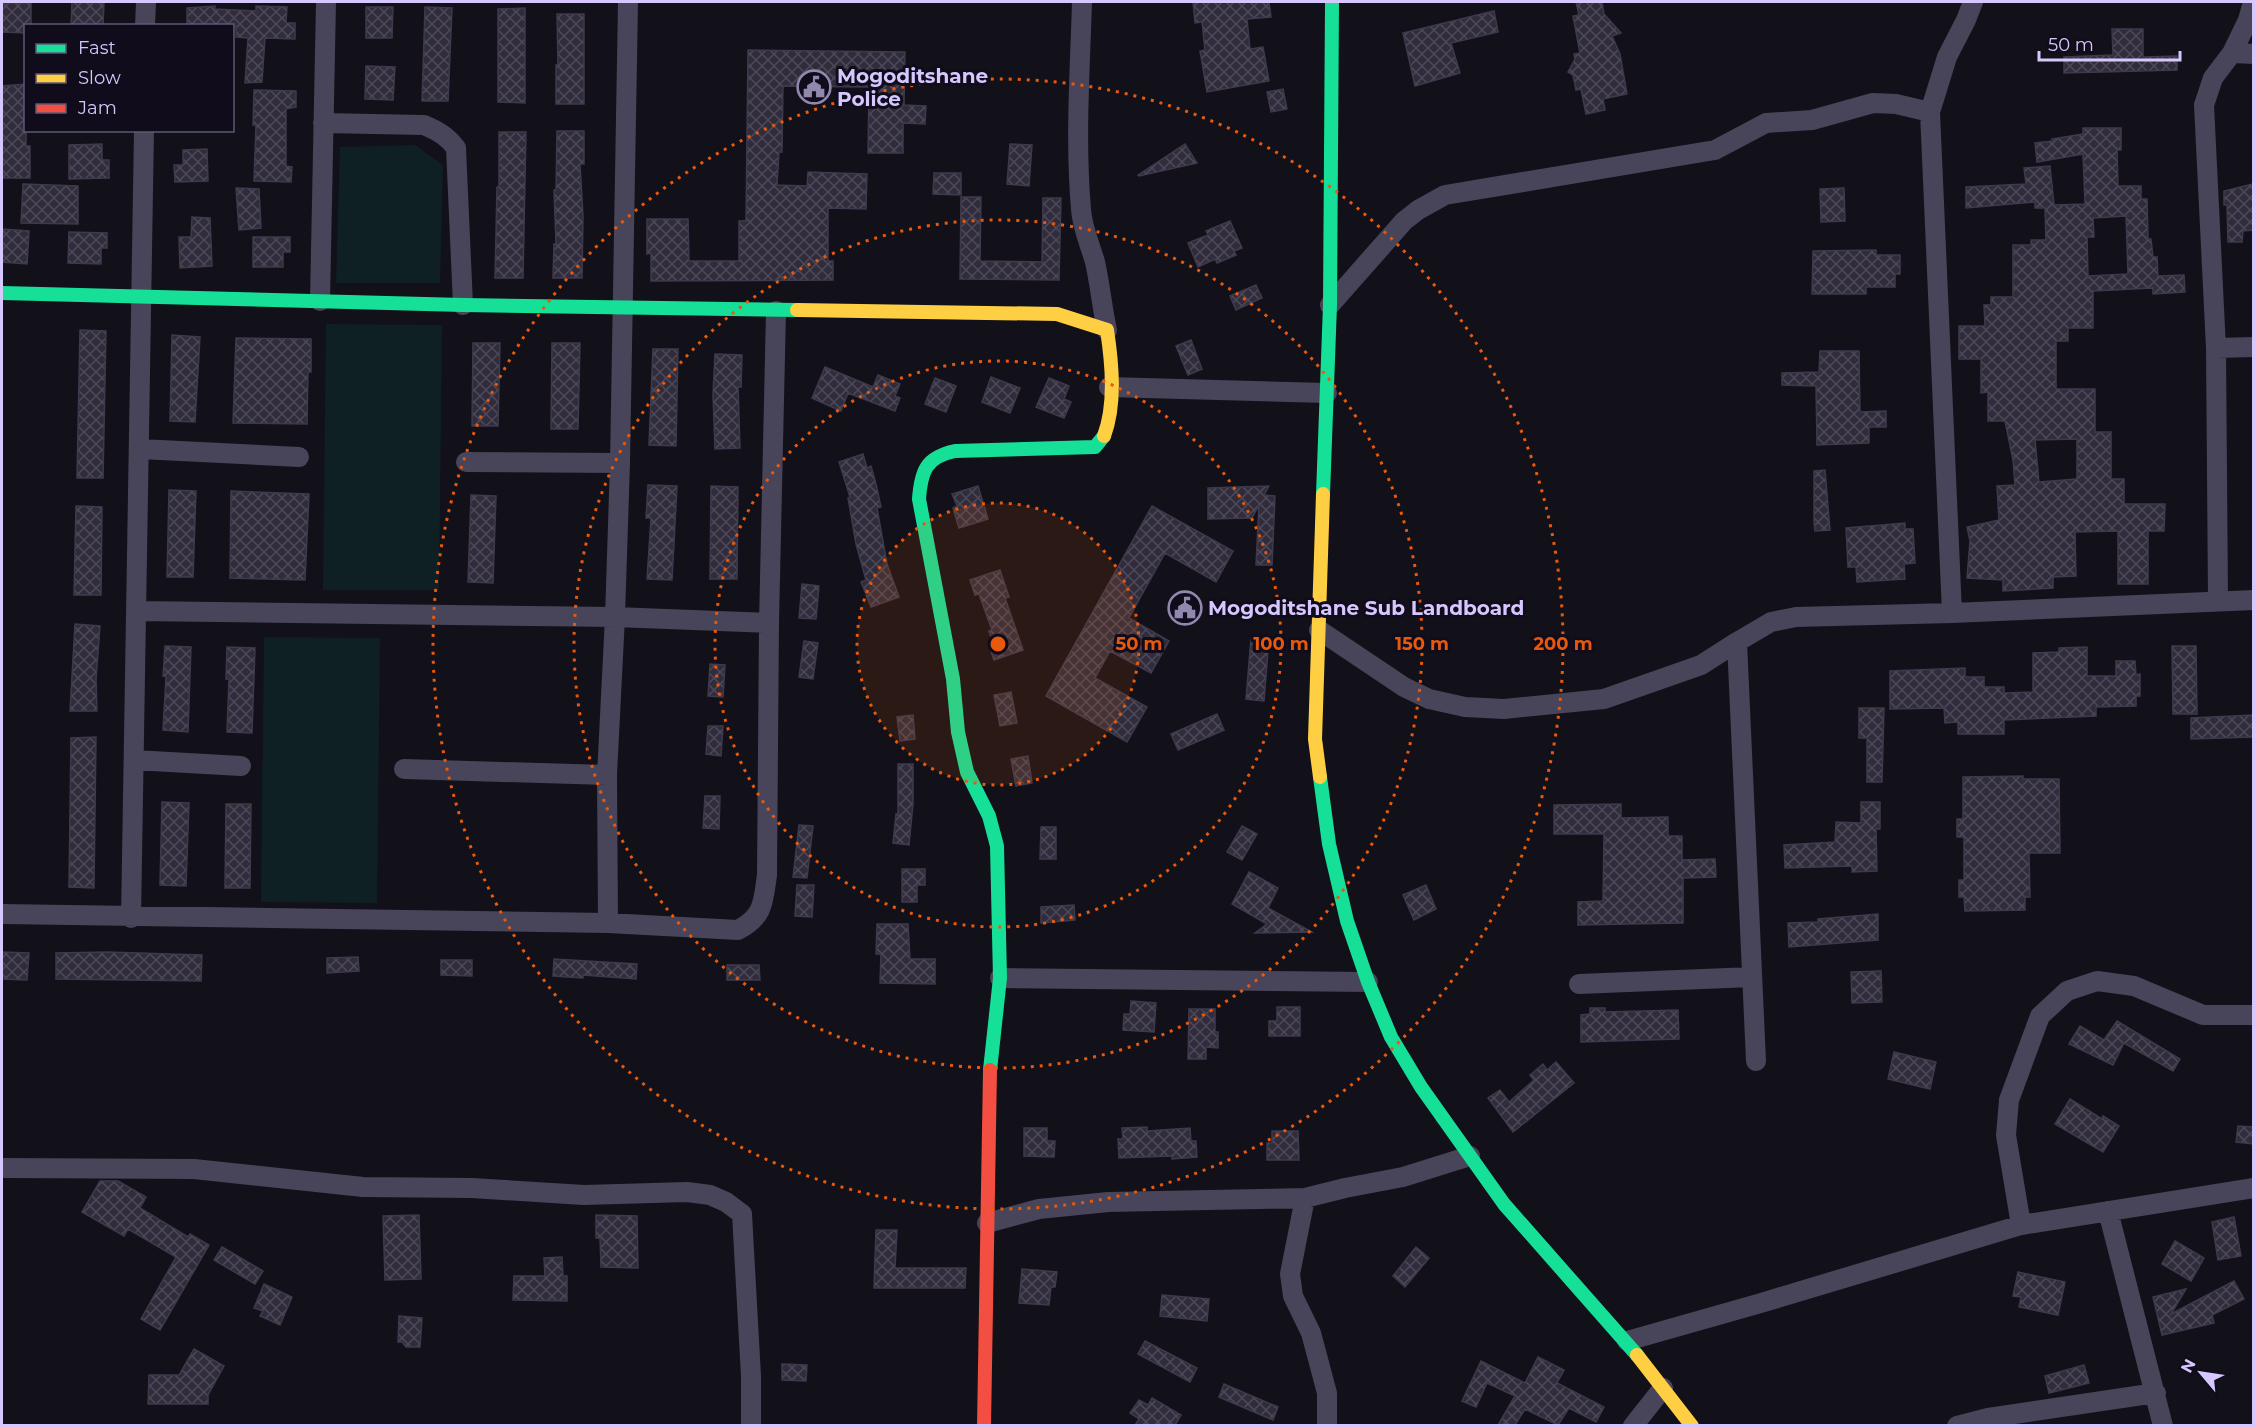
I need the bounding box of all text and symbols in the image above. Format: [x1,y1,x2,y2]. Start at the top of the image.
legend [24,24,234,132]
scale bar [2039,24,2180,62]
text: 50 m [2048,34,2094,56]
text: Fast [78,37,116,59]
place label: Mogoditshane Police [837,64,988,111]
text: Slow [78,67,121,89]
public building icon: Mogoditshane Police [796,69,832,105]
text: Jam [77,97,117,119]
public building icon: Mogoditshane Sub Landboard [1167,590,1203,626]
place label: Mogoditshane Sub Landboard [1208,596,1524,620]
text: 50 m [1116,633,1162,655]
text: 100 m [1253,633,1309,655]
text: 150 m [1395,633,1449,655]
text: 200 m [1533,633,1593,655]
centre of rings [988,634,1008,654]
north arrow [2171,1343,2231,1403]
text: N [2177,1356,2200,1376]

